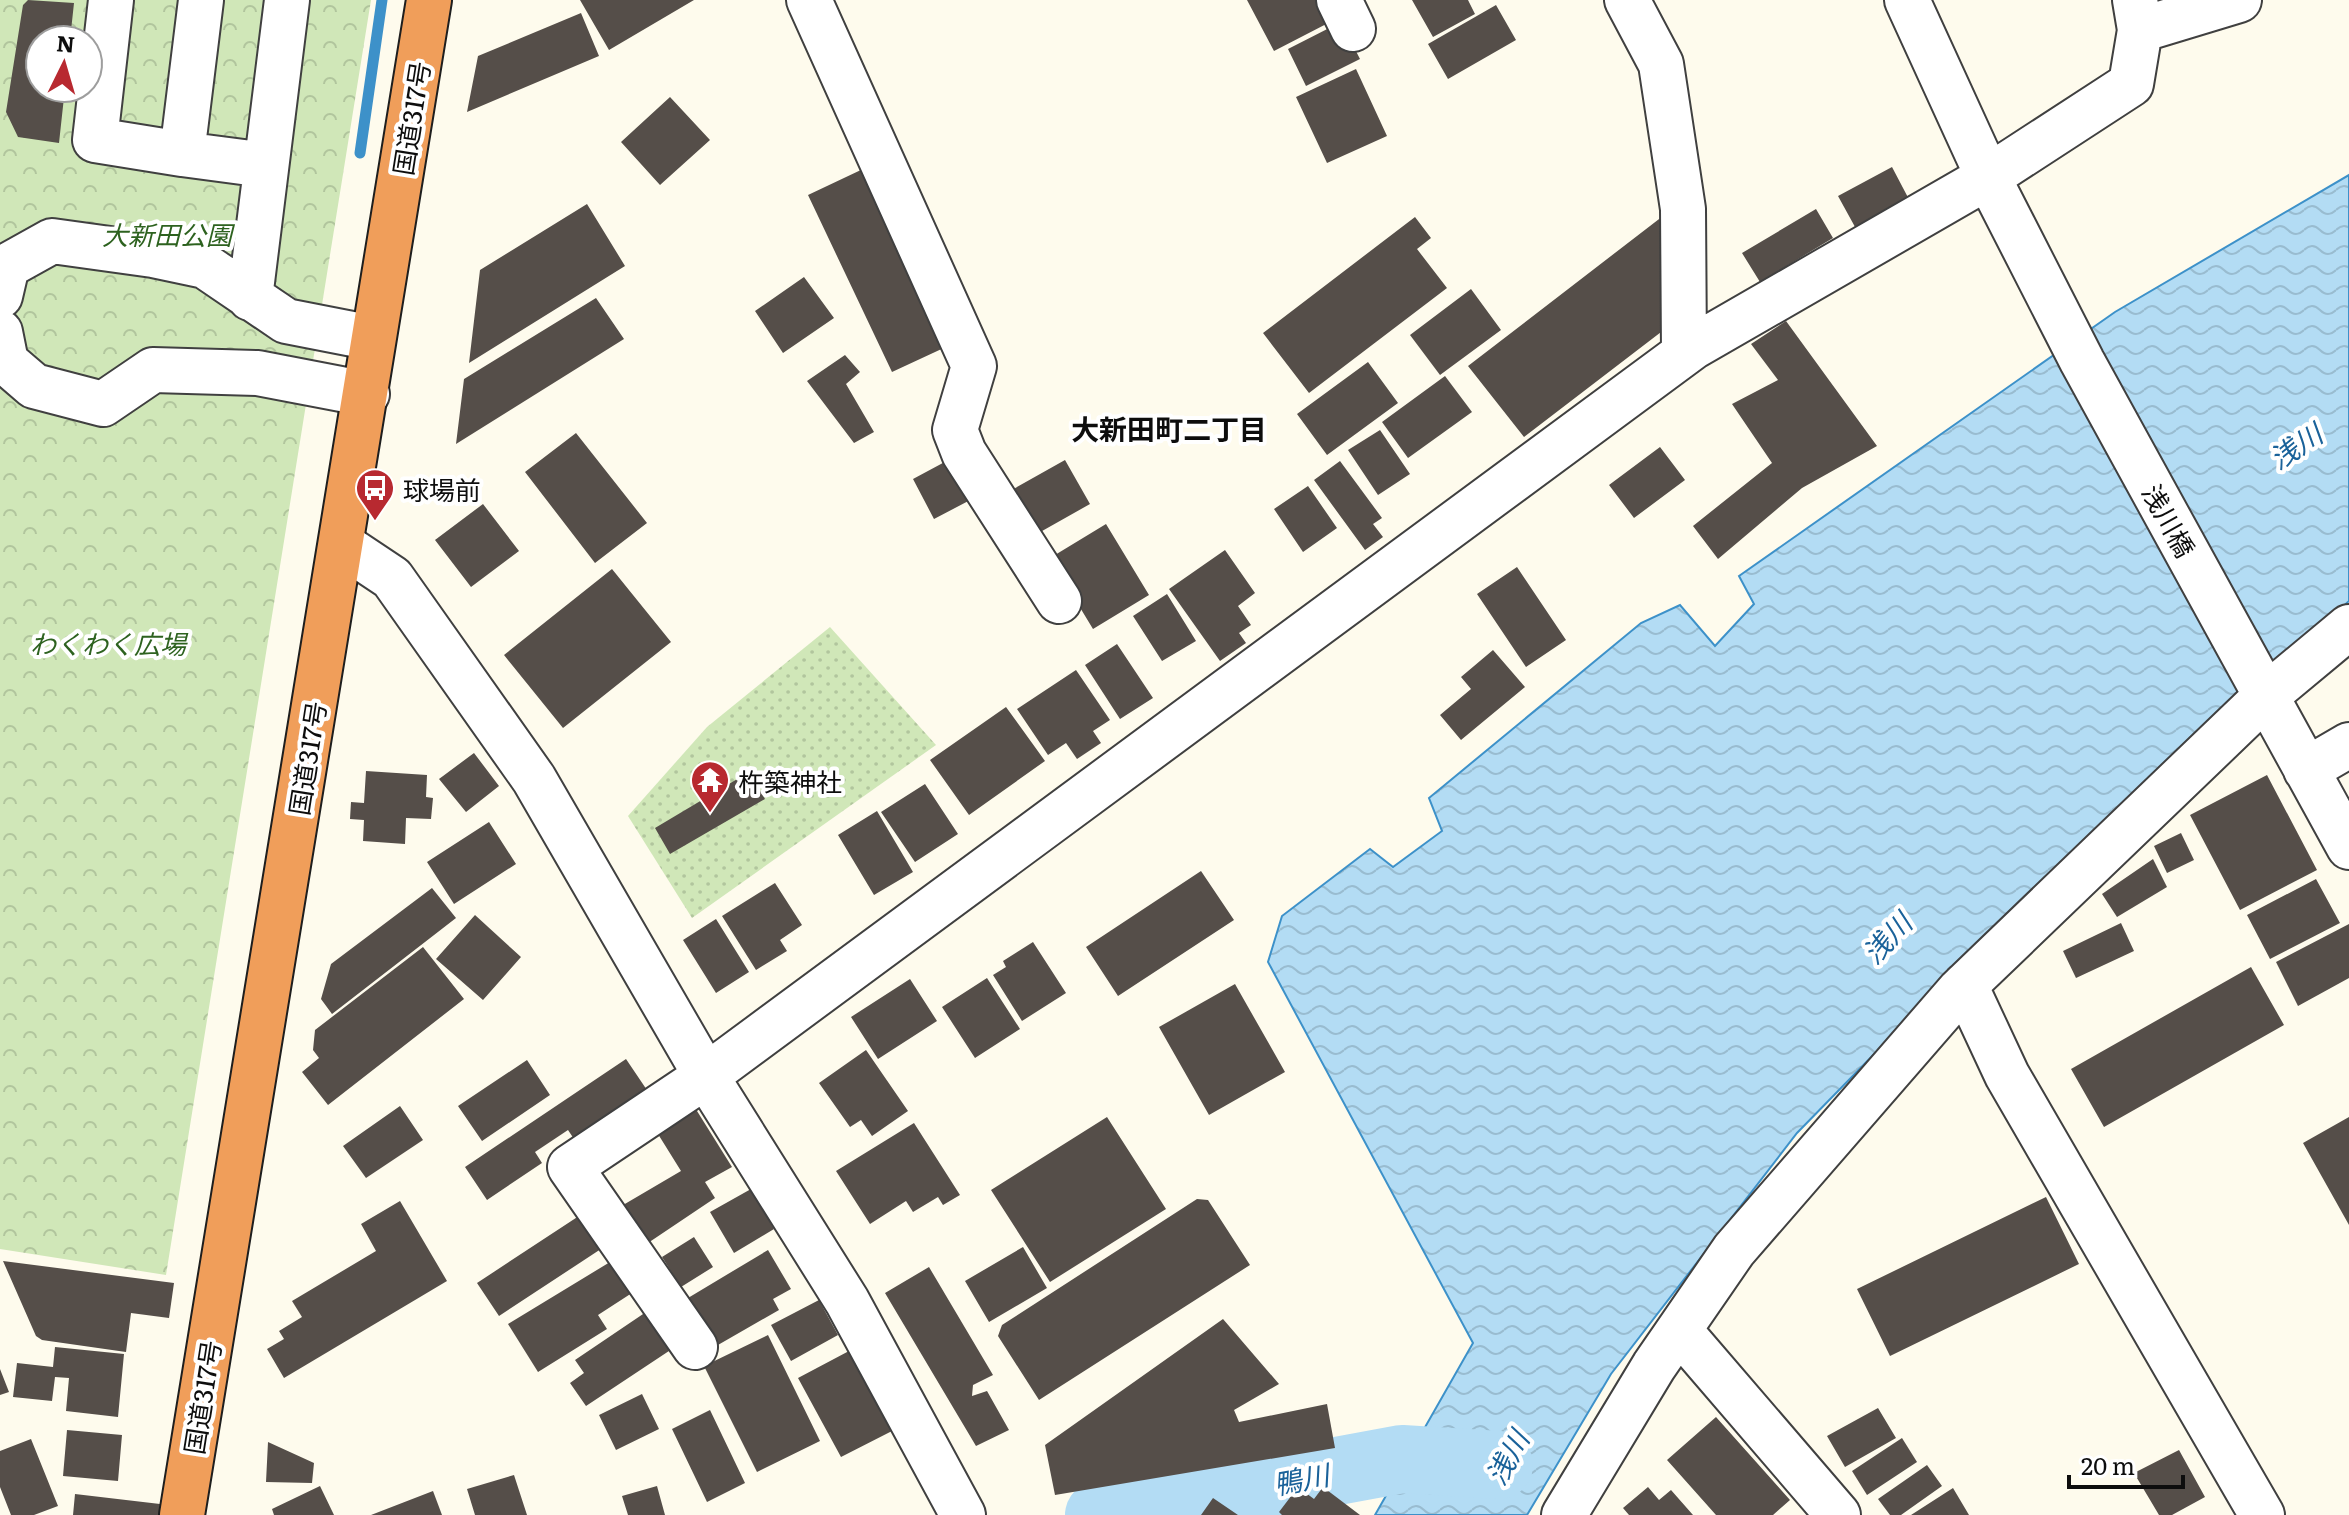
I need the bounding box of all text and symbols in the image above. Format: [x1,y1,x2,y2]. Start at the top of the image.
north arrow [24,24,104,104]
text: N [55,25,77,60]
street label: 国道317号 [382,58,438,178]
park label: 大新田公園 [102,214,236,253]
district label: 大新田町二丁目 [1071,407,1267,449]
water label: 浅川 [2260,410,2332,478]
bus stop icon: 球場前 [354,467,396,522]
place label: 球場前 [403,469,481,508]
street label: 浅川橋 [2134,476,2206,564]
park label: わくわく広場 [30,623,189,662]
street label: 国道317号 [278,698,334,818]
temple icon: 杵築神社 [689,759,731,814]
place label: 杵築神社 [738,761,842,800]
water label: 浅川 [1852,900,1922,972]
street label: 国道317号 [173,1337,229,1457]
water label: 浅川 [1474,1420,1539,1492]
scale bar [2069,1439,2183,1489]
text: 20 m [2081,1447,2135,1482]
water label: 鴨川 [1269,1451,1335,1504]

